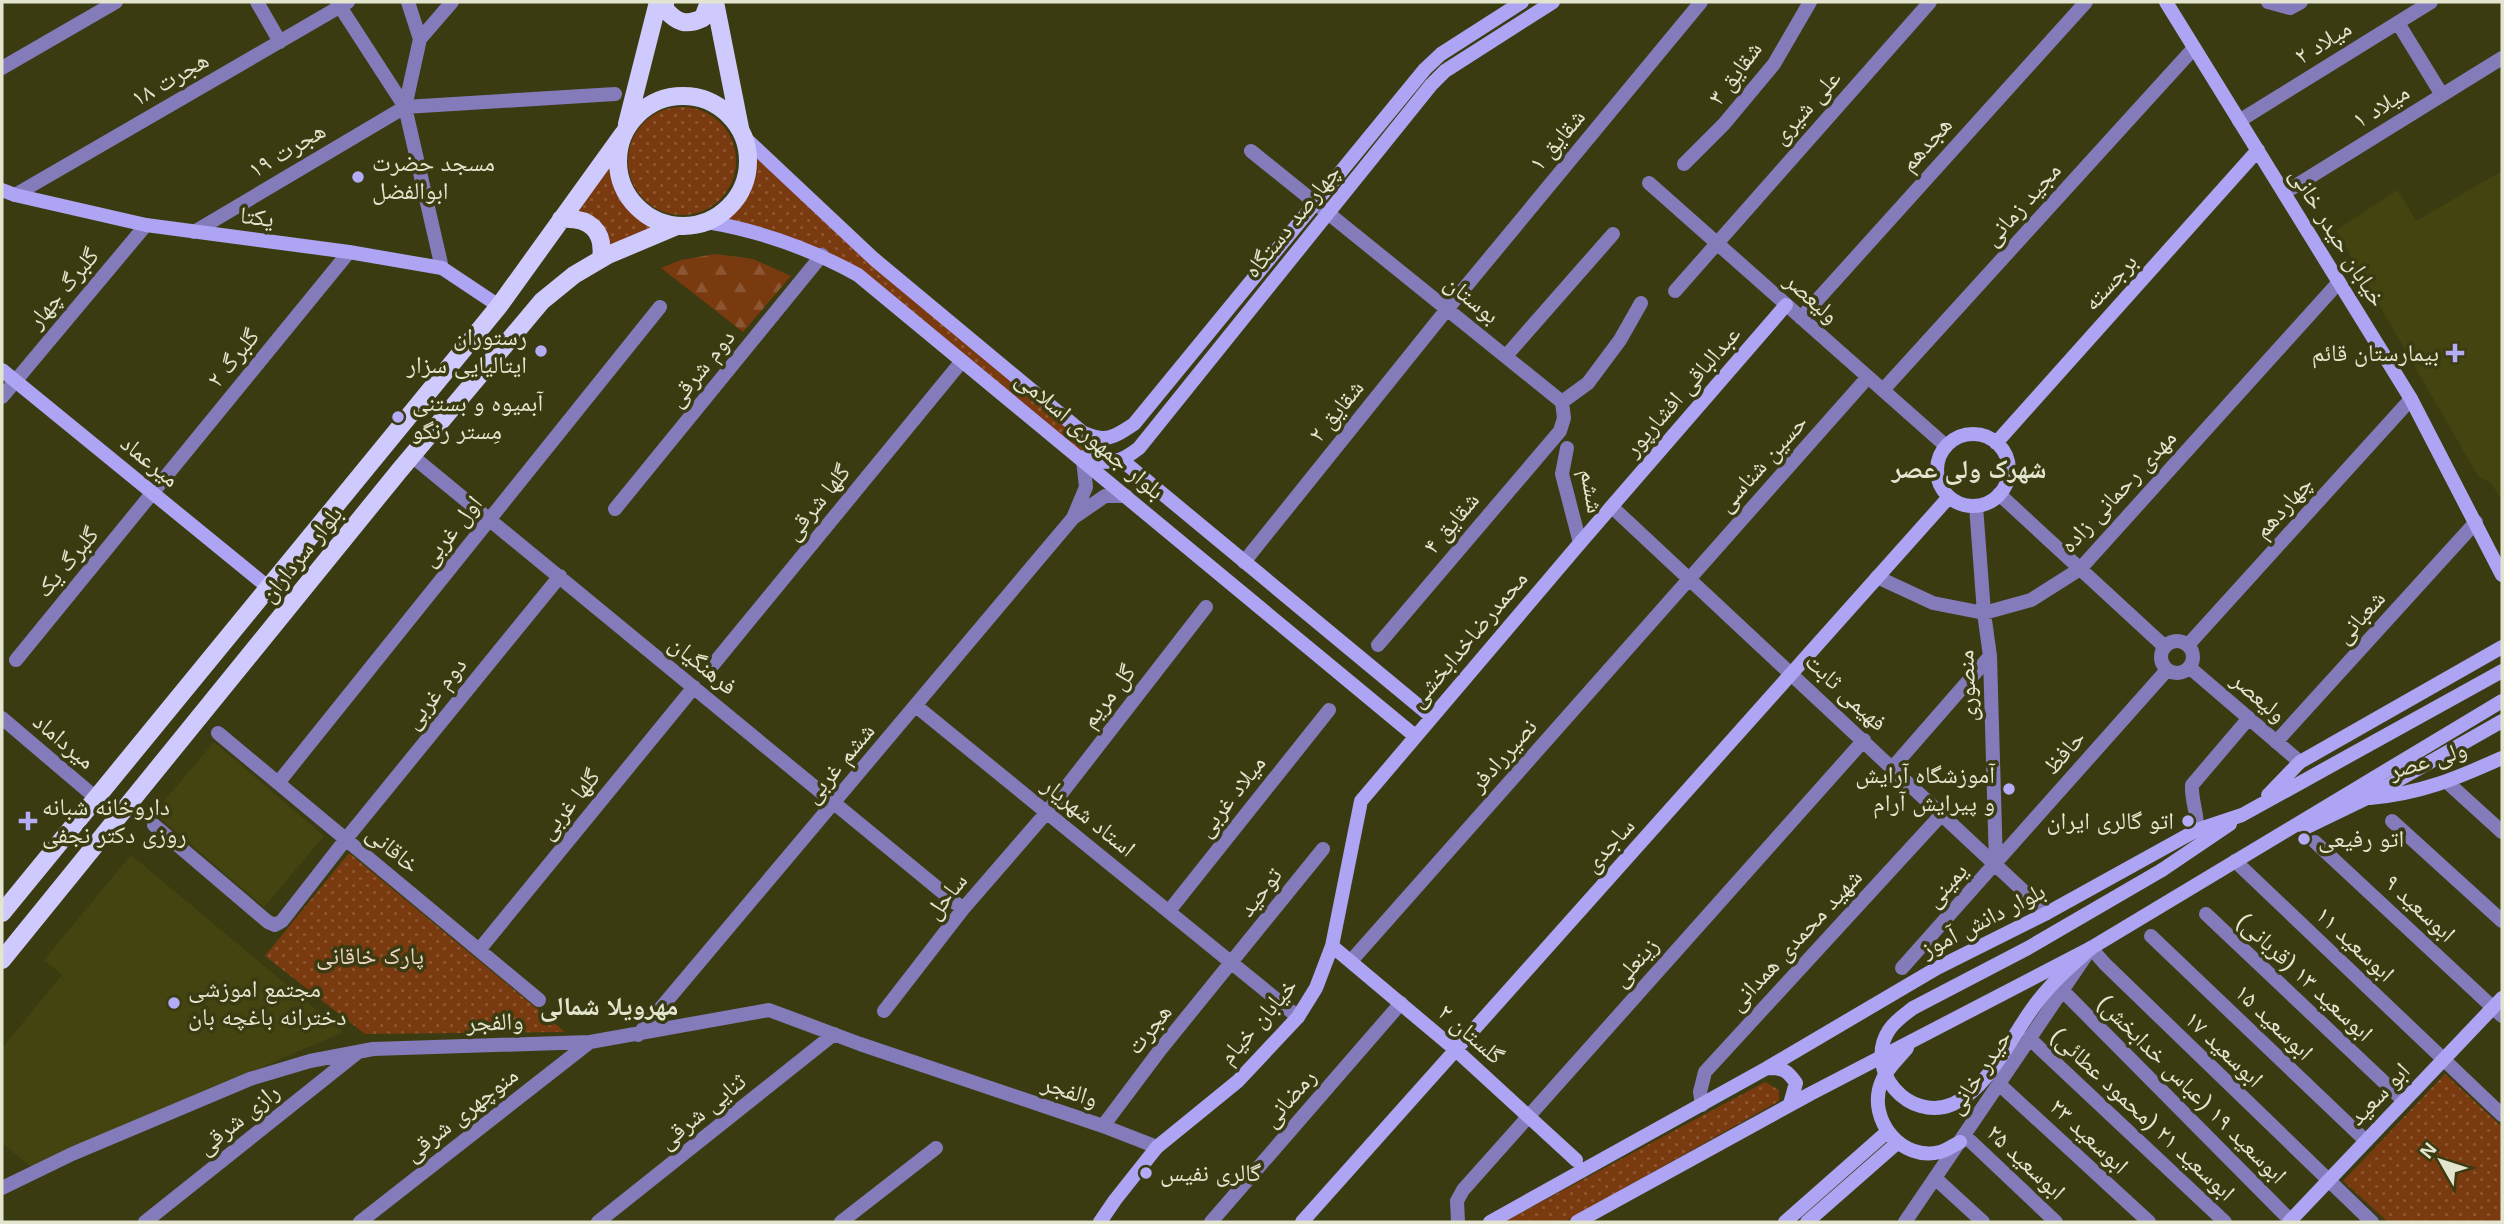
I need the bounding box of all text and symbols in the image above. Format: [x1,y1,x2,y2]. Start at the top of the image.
street label: میلاد ۲ [2289,14,2356,70]
street label: شقایق ۳ [1702,36,1768,110]
street label: هجرت ۱۸ [126,46,213,112]
street label: علی شیری [1765,64,1847,150]
street label: میلاد ۱ [2347,78,2414,134]
street label: شقایق ۱ [1523,103,1591,177]
street label: هجدهم [1894,111,1959,179]
street label: هجرت ۱۹ [244,116,330,183]
place label: مسجد حضرت ابوالفضل [372,149,495,205]
street label: مجید زمانی [1977,156,2067,252]
street label: چهارصد دستگاه [1238,159,1346,283]
street label: خیابان حیدر خانی [2284,162,2392,312]
marker: مسجد حضرت ابوالفضل [350,169,366,185]
street label: یکتا [239,201,276,232]
street label: گلبرگ چهار [21,242,104,334]
street label: برجسته [2077,248,2143,316]
street label: ولیعصر [1779,266,1845,329]
street label: بوستان [1439,268,1505,330]
street label: عبدالباقی افشارپور [1617,320,1746,463]
street label: گلبرگ ۲ [201,323,265,393]
place label: رستوران ایتالیایی سزار [406,323,527,379]
street label: دوم شرقی [661,324,742,414]
place label: بیمارستان قائم [2312,339,2439,369]
marker: رستوران ایتالیایی سزار [533,343,549,359]
marker: بیمارستان قائم [2445,343,2465,363]
street label: بلوار جمهوری اسلامی [1010,365,1170,505]
street label: شقایق ۲ [1302,374,1370,448]
place label: آبمیوه و بستنی مِستر رنگو [412,389,544,444]
street label: حسین شناسی [1711,408,1813,518]
marker: آبمیوه و بستنی مِستر رنگو [390,409,406,425]
street label: مهدی رحمانی زاده [2054,424,2182,558]
street label: میرعماد [115,429,185,493]
district label: شهرک ولی عصر [1891,454,2046,485]
street label: گلها شرقی [778,458,856,546]
street label: ششم [1572,467,1610,516]
street label: چهاردهم [2248,470,2320,545]
street label: شقایق ۴ [1417,486,1485,560]
street label: اول غربی [414,490,488,572]
street label: بلوار سرداران [254,500,348,608]
street label: گلبرگ یک [29,521,104,603]
street label: محمدرضاخدابخشی [1403,565,1533,713]
street label: شعبانی [2329,585,2391,649]
street label: فرهنگیان [664,629,742,701]
street label: فهیمی ثابت [1799,647,1893,737]
street label: منصوری [1951,649,1983,723]
street label: دوم غربی [398,651,474,736]
street label: گل مریم [1075,659,1143,734]
street label: ولیعصر [2226,665,2292,728]
street label: میرداماد [28,707,101,774]
street label: نصیررادفر [1462,713,1543,798]
street label: ششم غربی [797,717,882,810]
street label: حافظ [2037,724,2090,779]
street label: ولی عصر [2385,735,2470,785]
street label: میلاد غربی [1190,750,1272,842]
place label: آموزشگاه آرایش و پیرایش آرام [1855,761,1996,819]
street label: گلها غربی [532,763,606,845]
street label: استاد شهریار [1037,771,1141,862]
marker: آموزشگاه آرایش و پیرایش آرام [2001,781,2017,797]
place label: داروخانه شبانه روزی دکتر نجفی [42,793,187,849]
place label: اتو گالری ایران [2046,807,2174,835]
street label: ساجدی [1577,812,1641,878]
marker: داروخانه شبانه روزی دکتر نجفی [20,813,36,829]
marker: اتو گالری ایران [2180,813,2196,829]
street label: خاقانی [361,819,425,879]
place label: اتو رفیعی [2318,825,2404,853]
marker: اتو رفیعی [2296,831,2312,847]
street label: یمینی [1919,857,1973,913]
street label: توحید [1232,862,1287,922]
street label: شهید محمدی همدانی [1722,863,1868,1017]
street label: ساحل [919,867,973,925]
street label: ابوسعید ۹ [2379,868,2461,948]
street label: بلوار دانش آموز [1915,877,2050,964]
street label: ابوسعید ۱۱ [2310,901,2400,987]
street label: ابوسعید ۱۳ (قربانی) [2231,907,2379,1047]
street label: زینعلی [1606,932,1664,992]
park label: پارک خاقانی [316,942,424,970]
street label: خیابان خیام [1213,972,1305,1071]
place label: مجتمع اموزشی دخترانه باغچه بان [188,975,346,1031]
street label: ابوسعید ۱۵ [2229,978,2319,1066]
street label: ابوسعید ۱۹ (عباس خدابخش) [2092,989,2292,1189]
district label: مهرویلا شمالی [540,991,678,1022]
marker: مجتمع اموزشی دخترانه باغچه بان [166,995,182,1011]
street label: هجرت [1120,998,1177,1059]
street label: گلستان ۲ [1432,998,1510,1070]
street label: ابوسعید ۱۷ [2179,1005,2269,1093]
street label: والفجر [465,1007,524,1036]
street label: ابوسعید ۲۱ (محمود عطائی) [2045,1021,2241,1207]
street label: حیدر خانی [1941,1025,2017,1119]
street label: ابو سعید [2343,1057,2415,1131]
street label: منوچهری شرقی [398,1061,524,1167]
street label: رمضانی [1256,1063,1322,1133]
street label: ثنایی شرقی [652,1067,752,1155]
street label: والفجر [1038,1069,1101,1112]
street label: رازی شرقی [191,1077,285,1161]
street label: ابوسعید ۲۳ [2044,1093,2134,1179]
street label: ابوسعید ۲۵ [1981,1119,2071,1205]
north arrow [2406,1126,2476,1196]
text: N [2416,1139,2441,1163]
place label: گالری نفیس [1160,1159,1261,1187]
marker: گالری نفیس [1138,1165,1154,1181]

